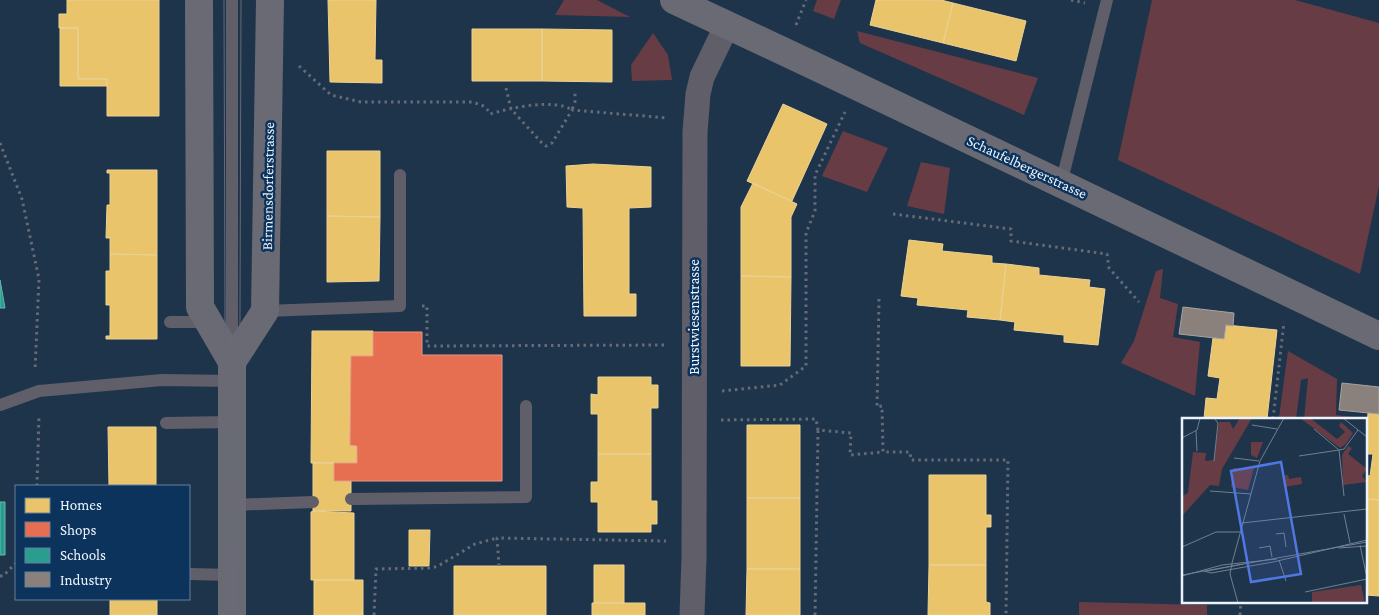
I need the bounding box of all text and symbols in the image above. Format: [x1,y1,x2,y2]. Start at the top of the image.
street label: Birmensdorferstrasse [259,121,277,250]
street label: Schaufelbergerstrasse [964,132,1090,203]
street label: Burstwiesenstrasse [686,259,702,375]
inset map [1182,418,1366,602]
legend [15,485,190,600]
text: Homes [60,497,102,513]
text: Shops [60,522,96,539]
text: Schools [60,547,106,563]
text: Industry [60,572,112,589]

